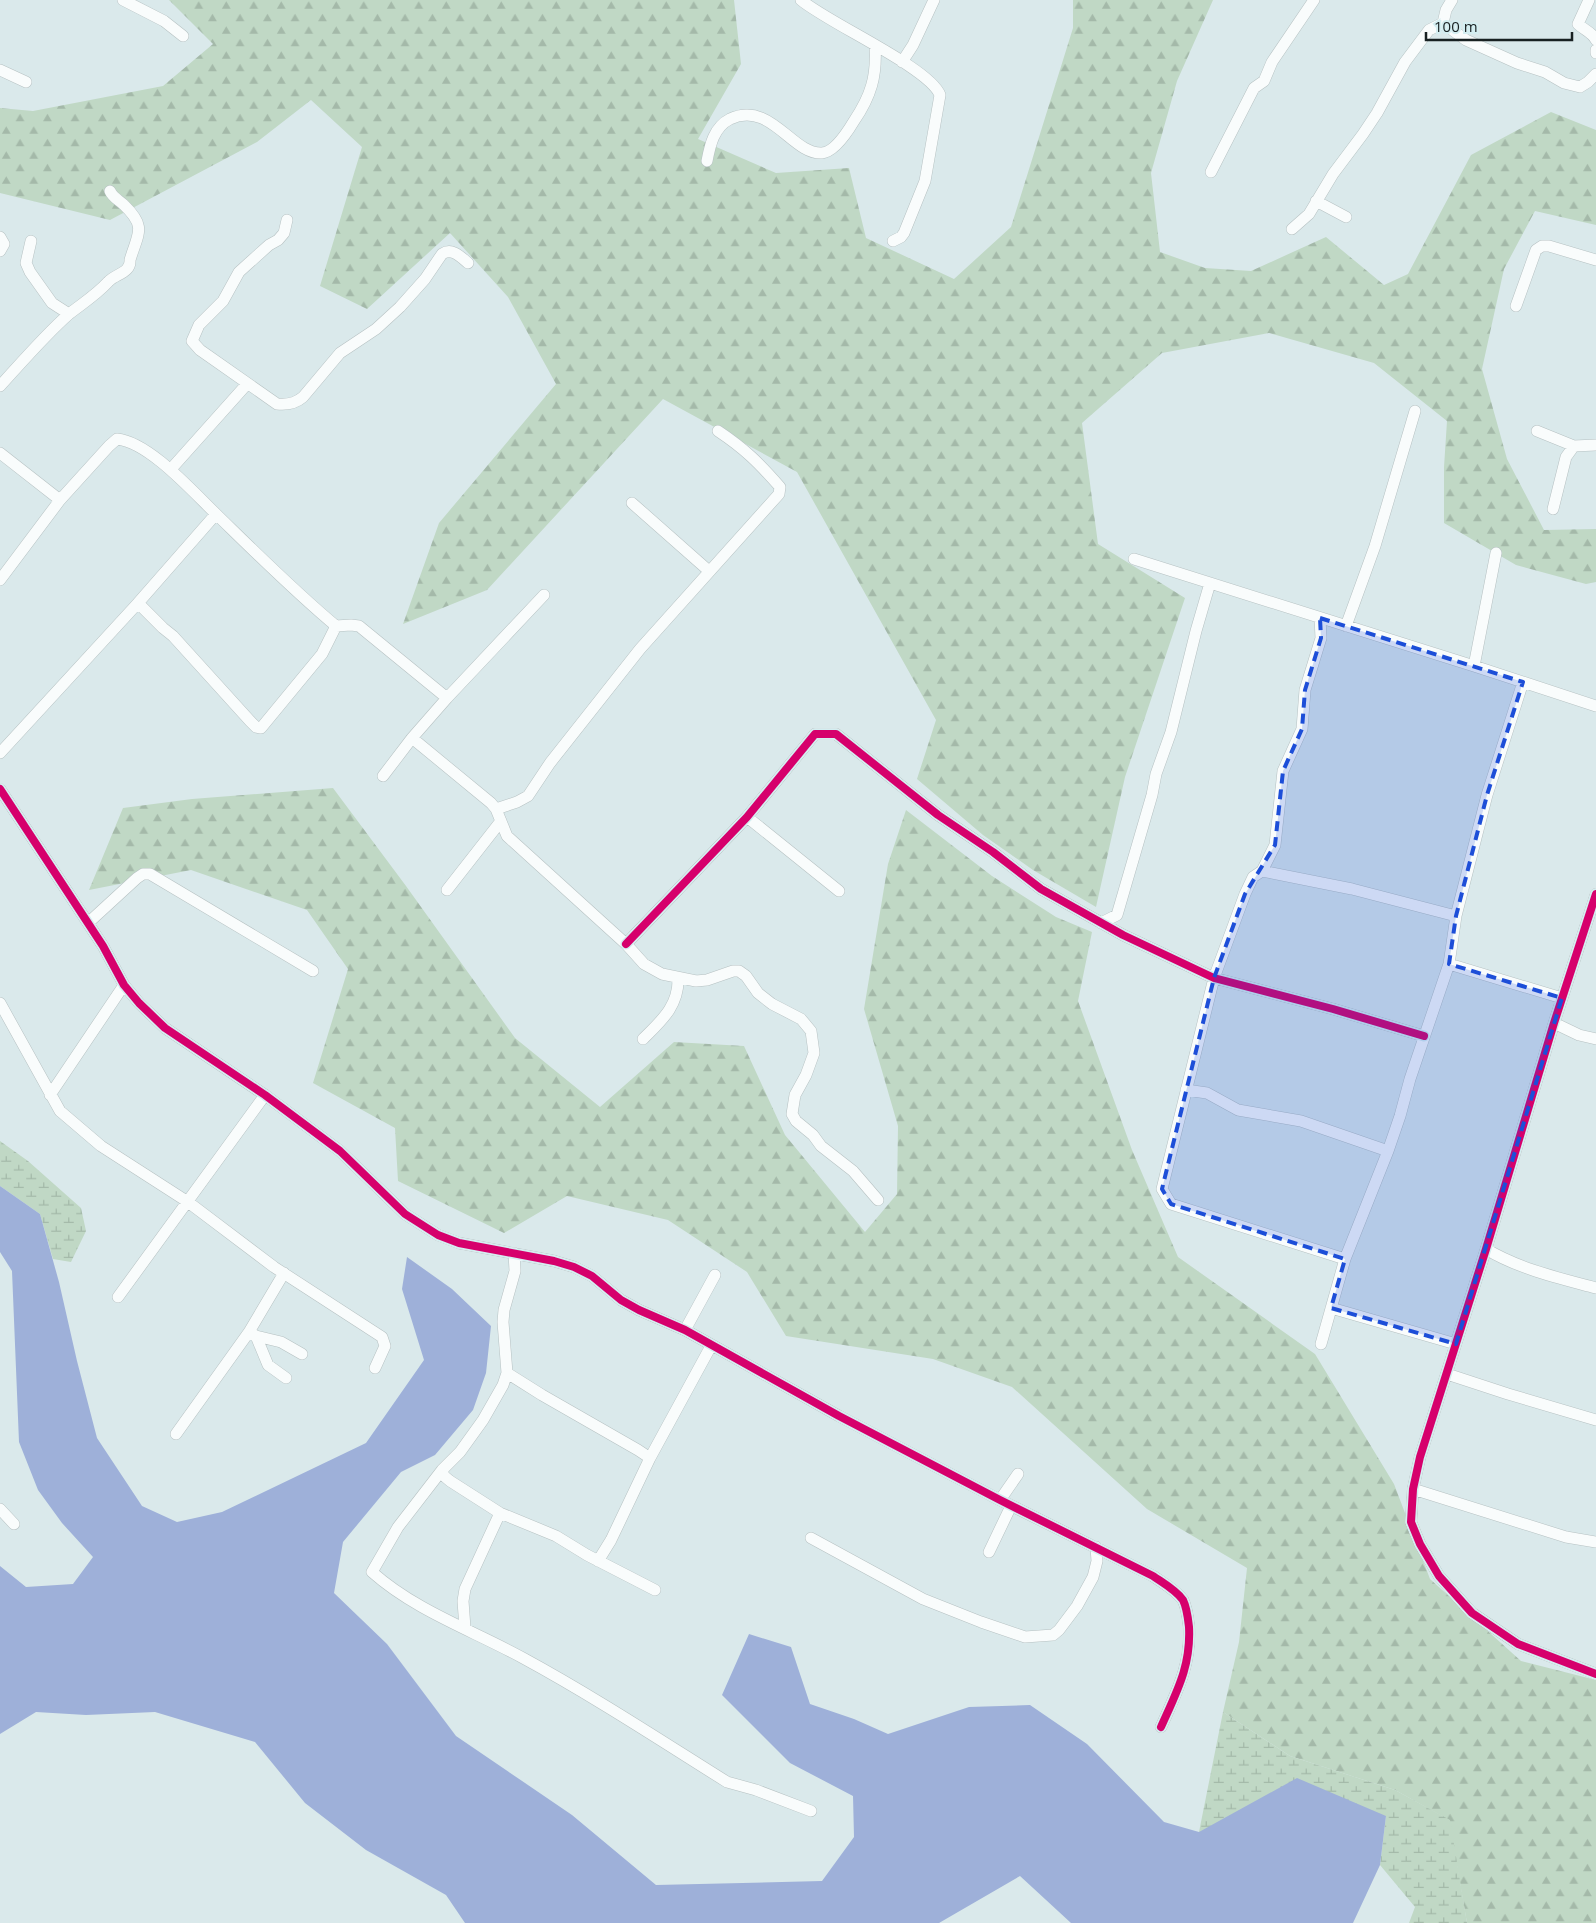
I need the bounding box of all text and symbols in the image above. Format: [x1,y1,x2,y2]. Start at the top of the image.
scale bar [1426,10,1572,42]
text: 100 m [1434,16,1478,36]

